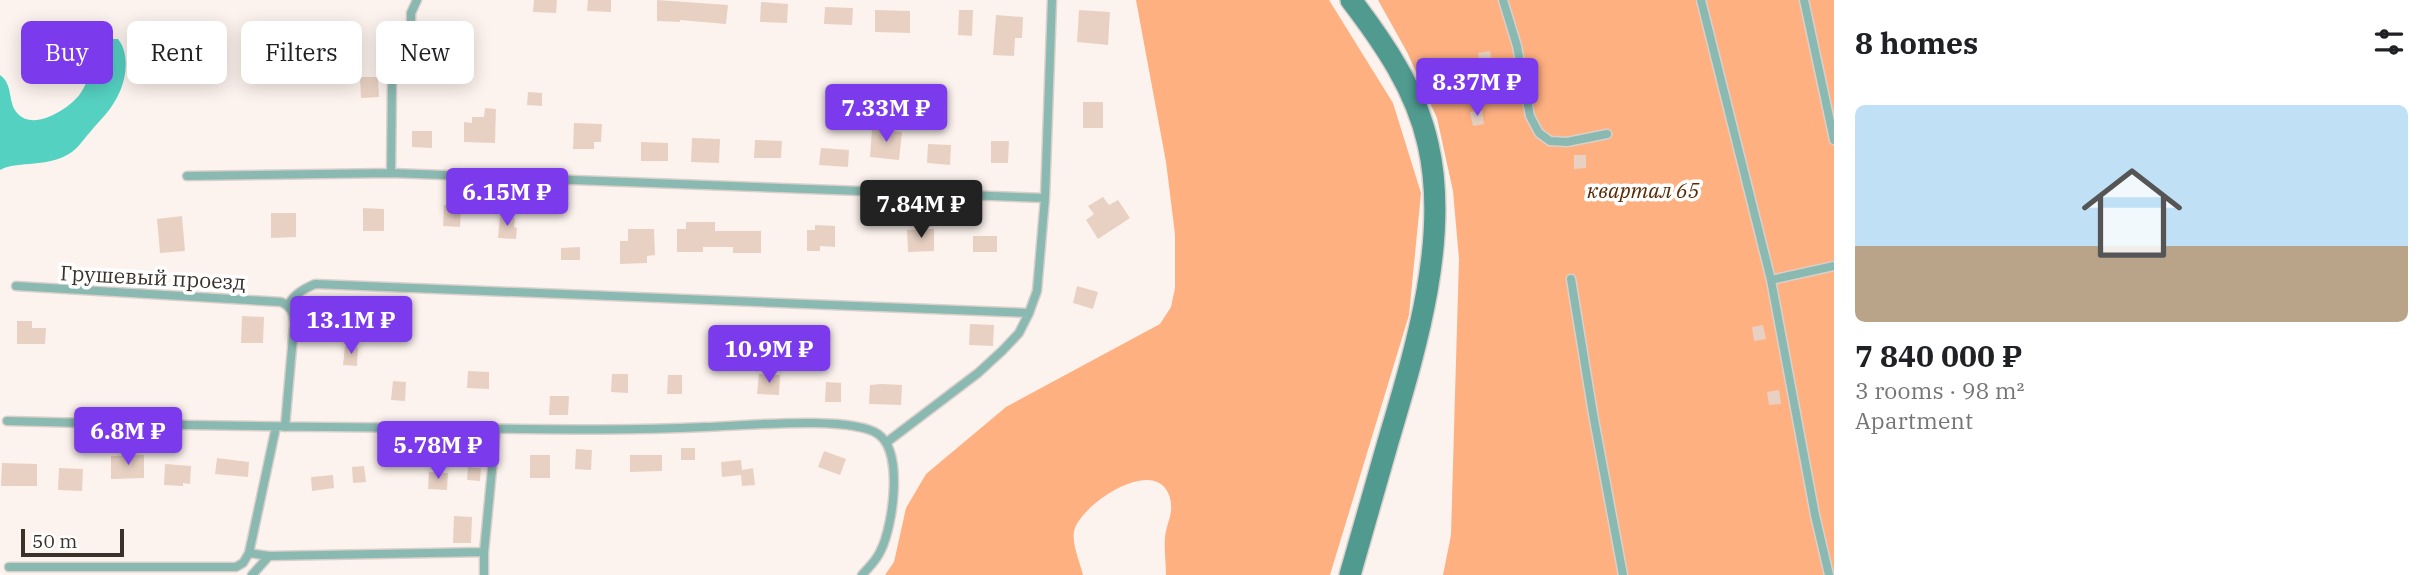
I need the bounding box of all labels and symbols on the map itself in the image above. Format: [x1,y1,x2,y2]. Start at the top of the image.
pin: 8.37M ₽ [1412,58,1542,118]
pin: 7.33M ₽ [821,85,951,144]
pin: 6.15M ₽ [442,168,572,228]
park label: квартал 65 [1587,176,1700,204]
pin: 7.84M ₽ [856,180,986,240]
street label: Грушевый проезд [59,258,247,296]
pin: 13.1M ₽ [286,296,416,356]
pin: 10.9M ₽ [704,326,834,385]
pin: 6.8M ₽ [71,407,185,467]
pin: 5.78M ₽ [373,421,503,481]
scale bar [21,526,124,558]

